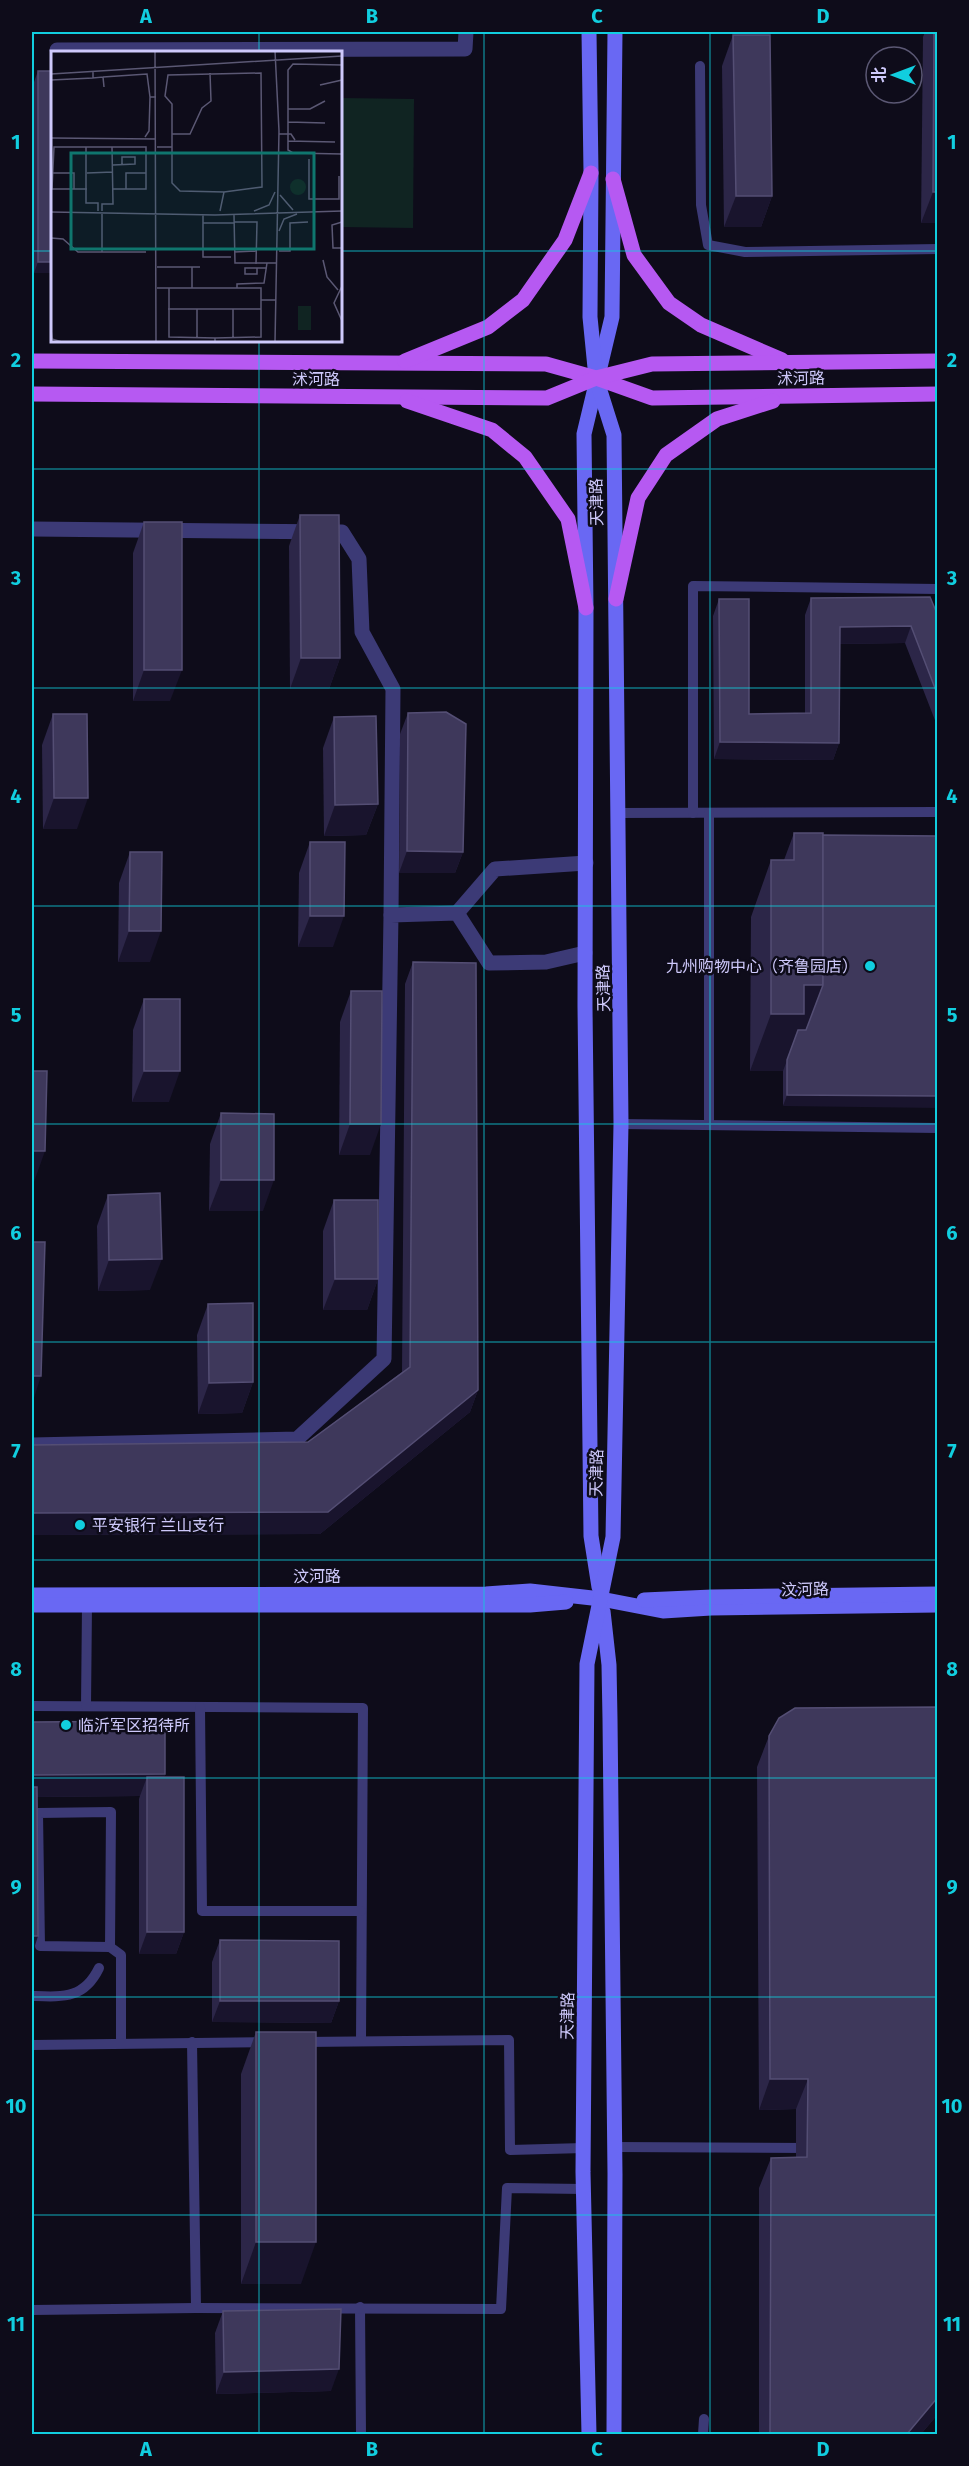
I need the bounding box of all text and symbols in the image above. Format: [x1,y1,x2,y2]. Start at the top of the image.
text: A [139,4,153,28]
text: B [366,4,378,28]
text: C [591,4,603,28]
text: D [816,4,830,28]
north arrow [864,45,924,105]
inset map [51,51,342,342]
text: 北 [870,67,889,83]
text: 1 [11,130,21,154]
text: 1 [947,130,957,154]
text: 2 [11,348,21,372]
text: 2 [947,348,957,372]
street label: 沭河路 [777,369,825,388]
street label: 沭河路 [292,370,340,389]
street label: 天津路 [587,478,606,526]
text: 3 [10,566,21,590]
text: 3 [946,566,957,590]
text: 4 [10,784,22,808]
text: 4 [946,784,958,808]
place label: 九州购物中心（齐鲁园店） [666,957,858,976]
marker: 九州购物中心（齐鲁园店） [863,959,877,973]
street label: 天津路 [594,964,613,1012]
text: 5 [11,1003,22,1027]
text: 5 [947,1003,958,1027]
text: 6 [10,1221,22,1245]
text: 6 [946,1221,958,1245]
text: 7 [11,1439,21,1463]
text: 7 [947,1439,957,1463]
street label: 天津路 [587,1449,606,1497]
place label: 平安银行 兰山支行 [92,1516,224,1535]
marker: 平安银行 兰山支行 [73,1518,87,1532]
street label: 汶河路 [293,1567,341,1586]
street label: 汶河路 [781,1580,829,1599]
text: 8 [10,1657,22,1681]
text: 8 [946,1657,958,1681]
place label: 临沂军区招待所 [78,1716,190,1735]
marker: 临沂军区招待所 [59,1718,73,1732]
text: 9 [10,1875,22,1899]
text: 9 [946,1875,958,1899]
street label: 天津路 [558,1992,577,2040]
text: 10 [6,2094,26,2118]
text: 10 [942,2094,962,2118]
text: 11 [7,2312,25,2336]
text: 11 [943,2312,961,2336]
text: A [139,2437,153,2461]
text: B [366,2437,378,2461]
text: C [591,2437,603,2461]
text: D [816,2437,830,2461]

